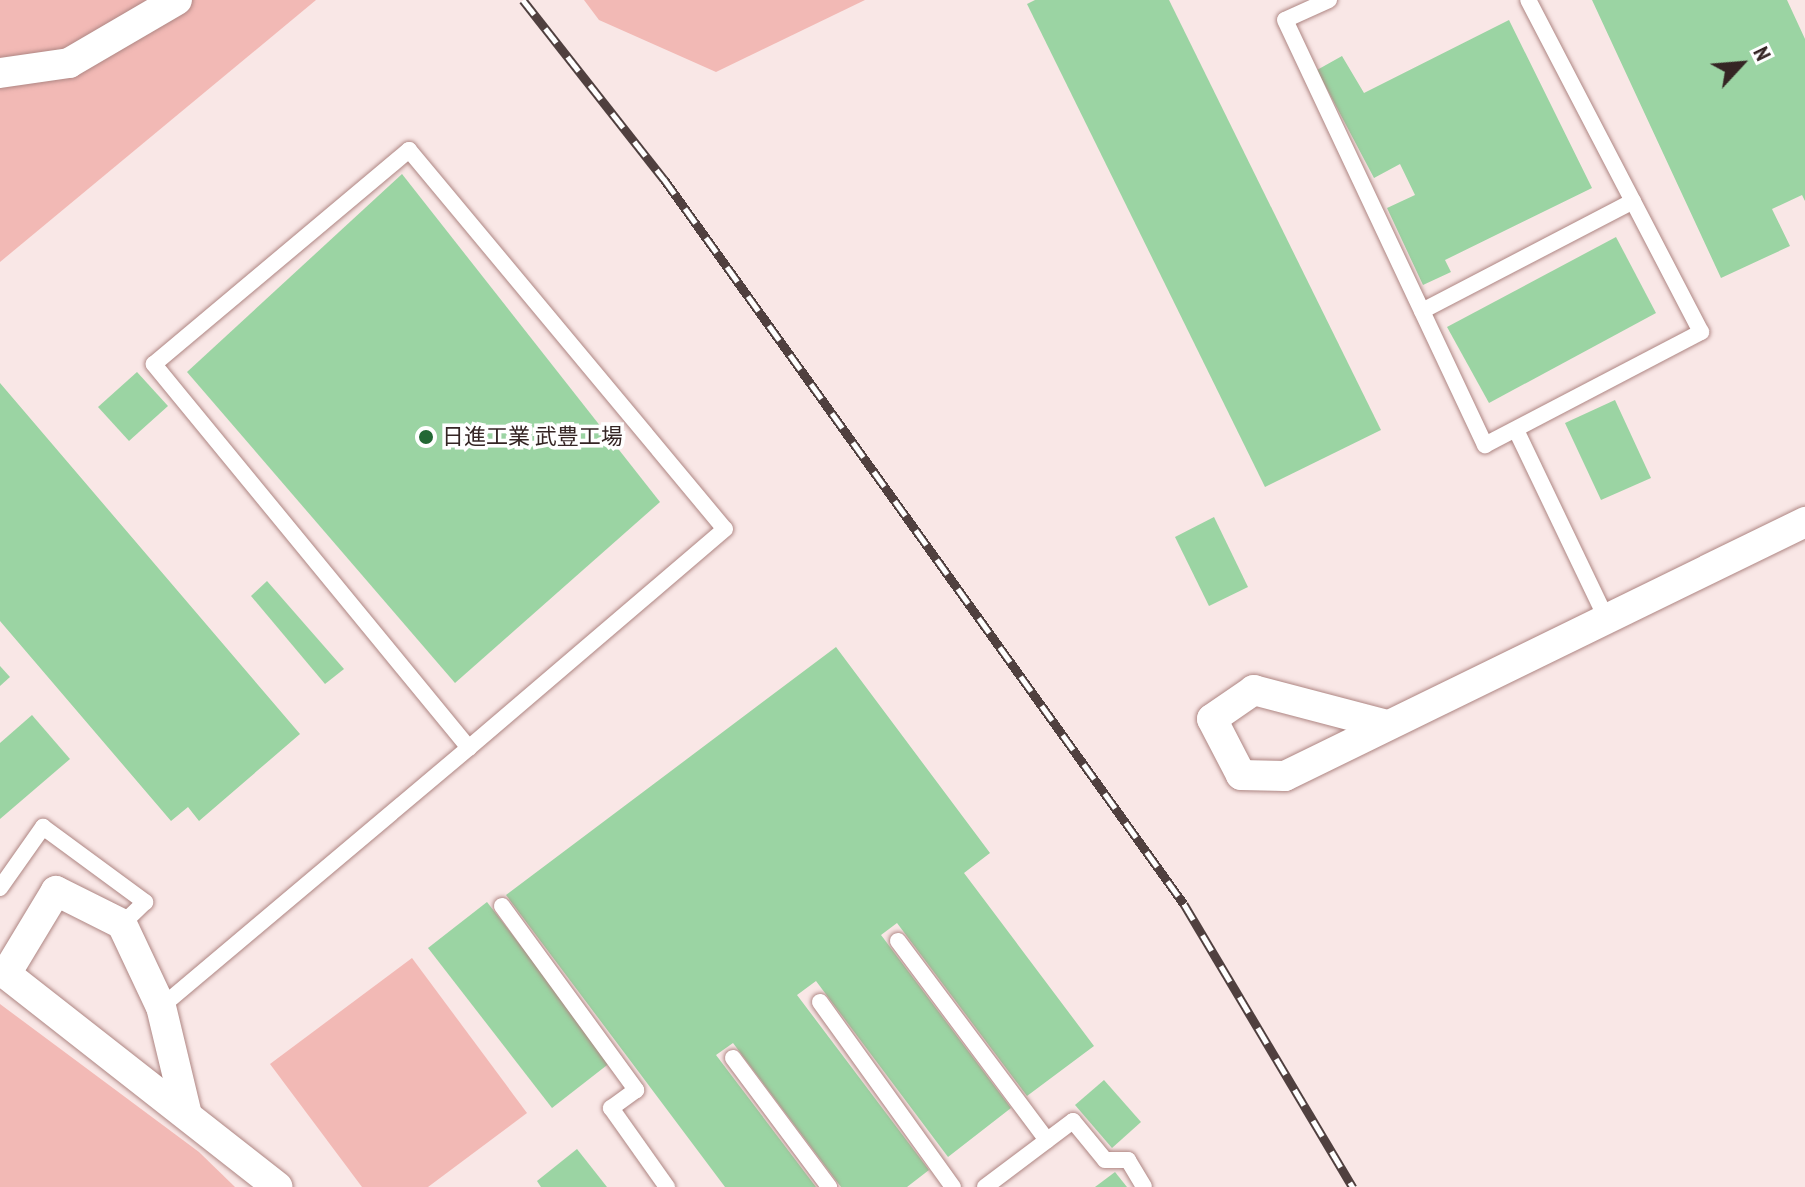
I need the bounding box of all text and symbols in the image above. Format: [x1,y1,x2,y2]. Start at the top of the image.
north arrow [1701,24,1781,104]
text: N [1747,42,1778,65]
place label: 日進工業 武豊工場 [442,424,623,450]
marker: 日進工業 武豊工場 [417,428,435,446]

